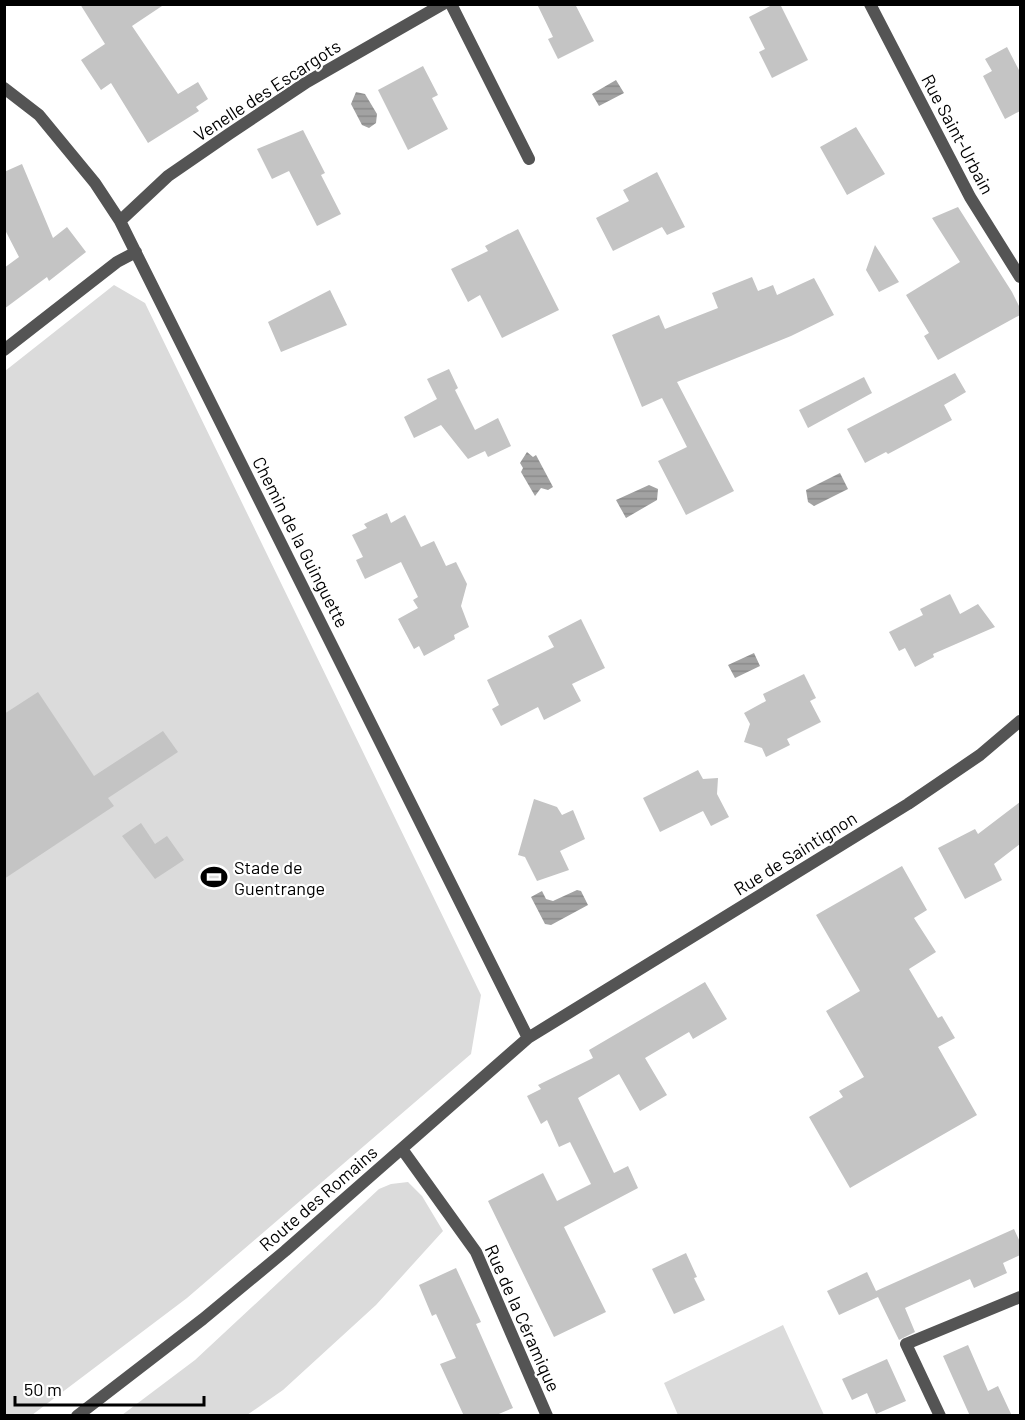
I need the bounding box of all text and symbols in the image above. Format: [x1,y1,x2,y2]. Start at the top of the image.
street label: Venelle des Escargots [190,34,344,146]
street label: Rue Saint-Urbain [917,70,999,198]
street label: Chemin de la Guinguette [248,453,354,631]
street label: Rue de Saintignon [730,806,860,900]
place label: Stade de Guentrange [234,856,325,899]
sports icon: Stade de Guentrange [199,862,229,892]
street label: Route des Romains [254,1141,382,1255]
street label: Rue de la Céramique [481,1241,565,1395]
scale bar [15,1369,204,1407]
text: 50 m [24,1378,62,1400]

